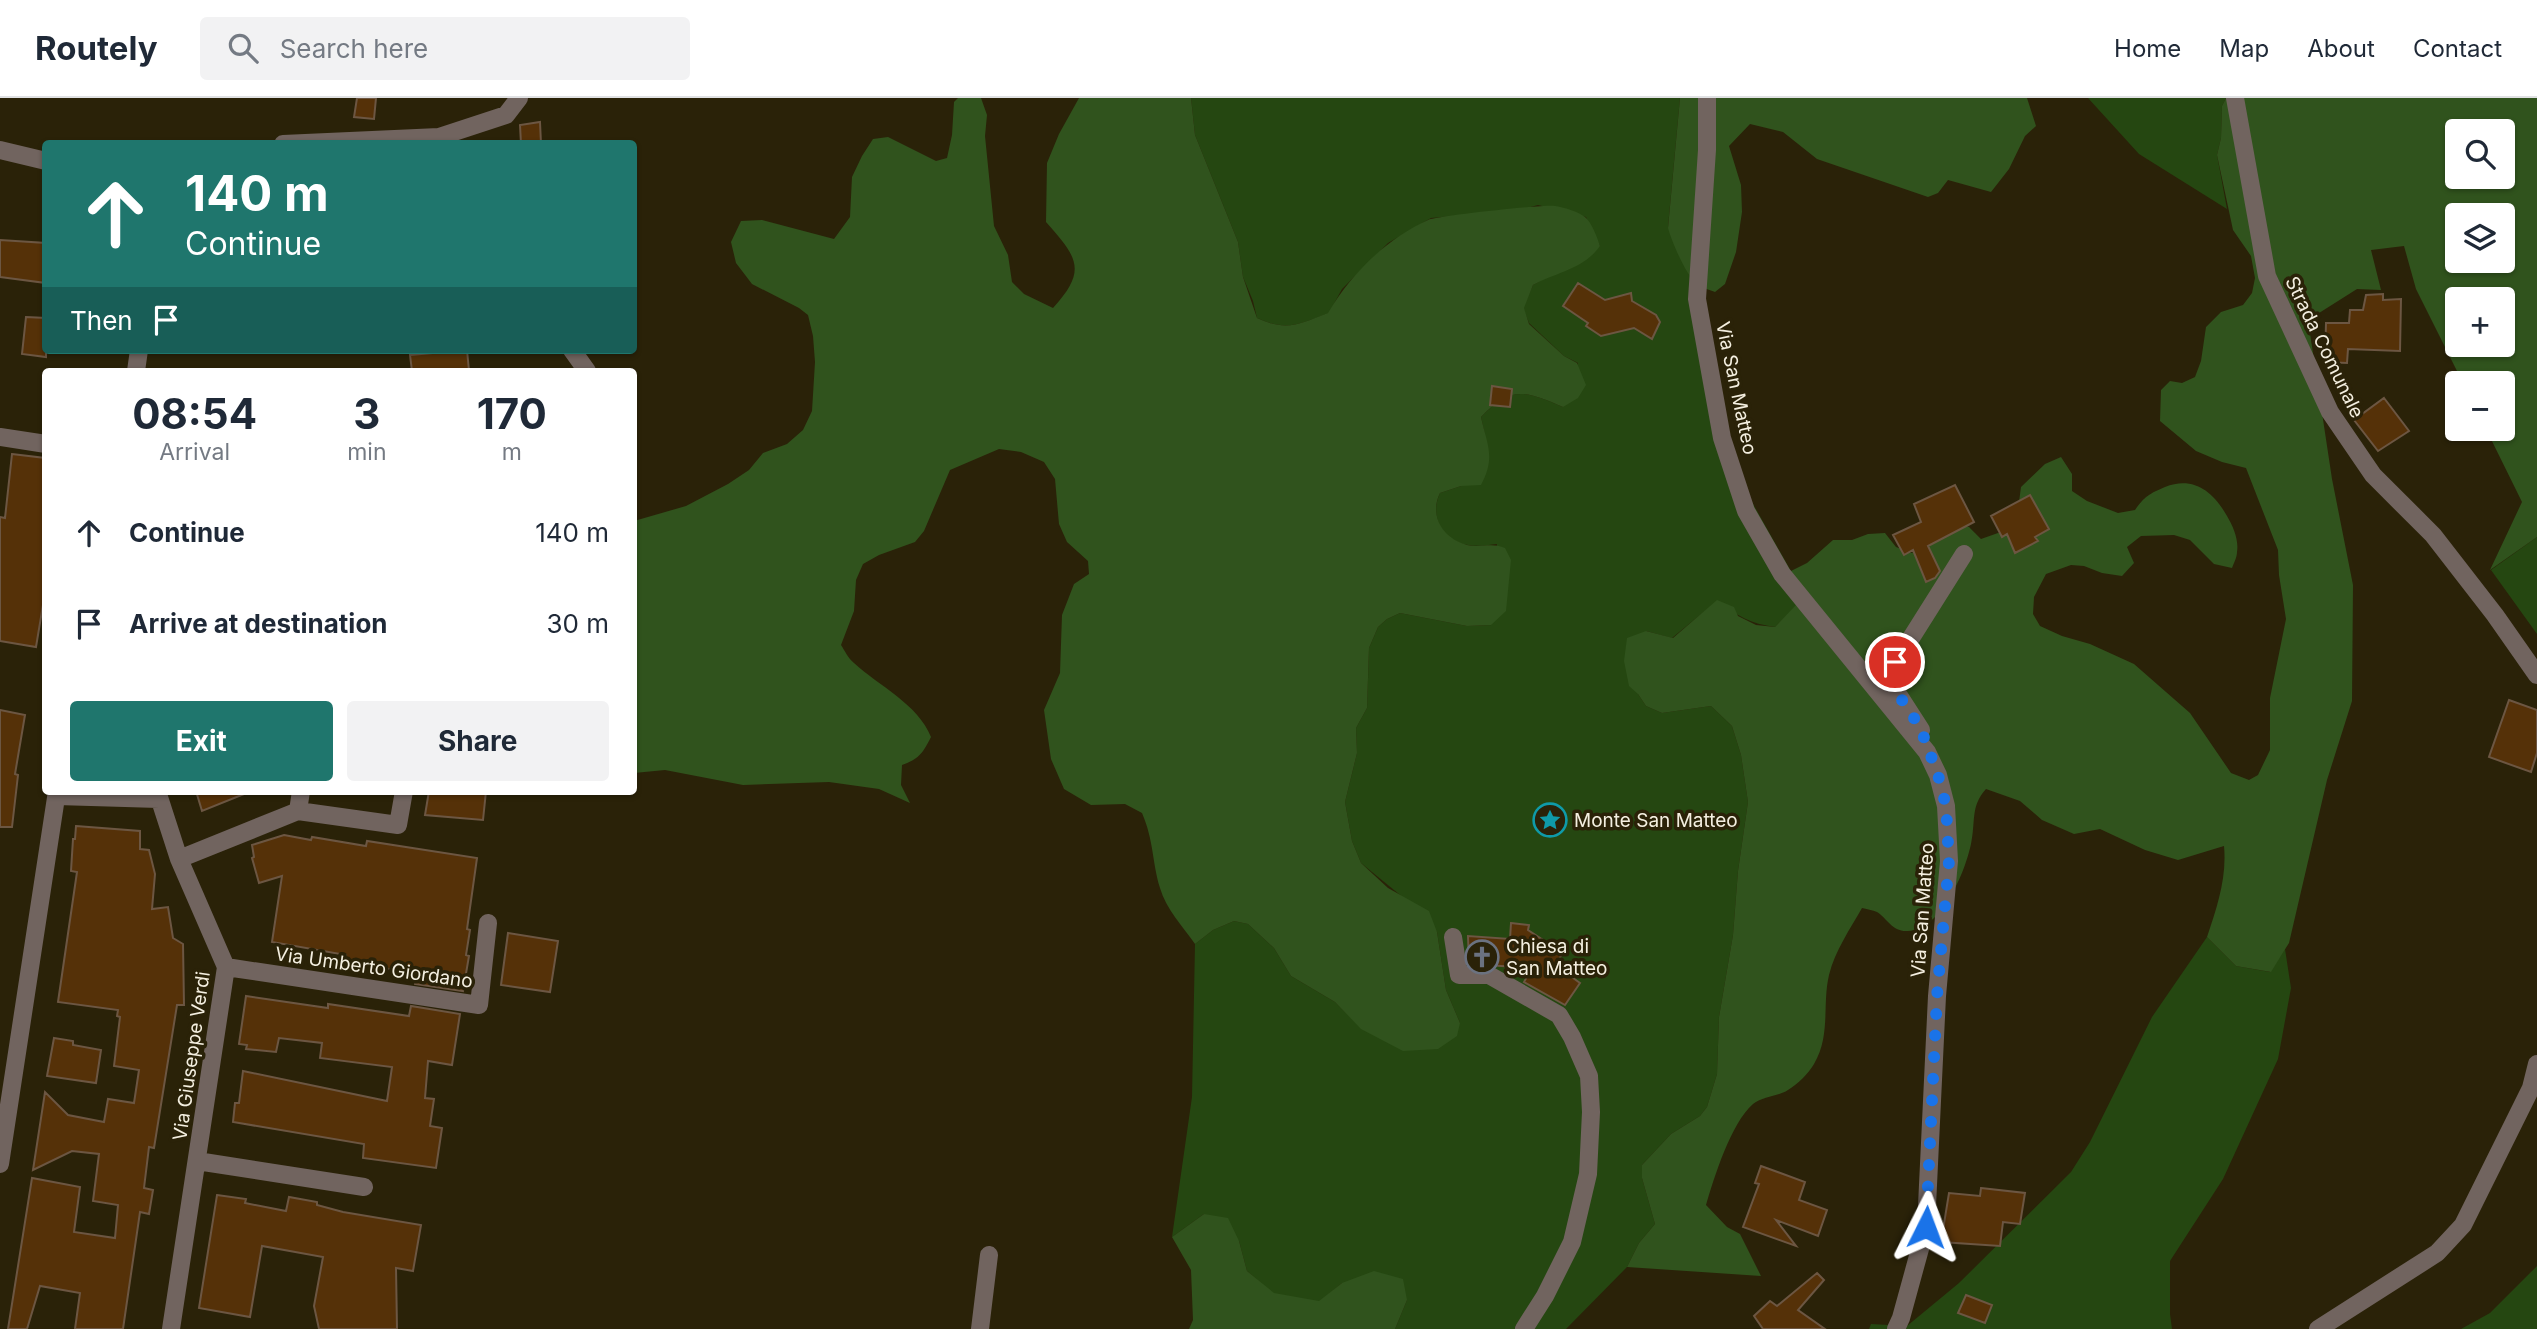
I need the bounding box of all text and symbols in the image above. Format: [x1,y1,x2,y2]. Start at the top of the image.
search box [200,17,690,80]
text: Routely [35,28,158,68]
icon: search [224,29,262,67]
text: Search here [280,33,428,64]
text: Home [2114,34,2181,63]
text: Map [2219,34,2269,63]
text: About [2307,34,2375,63]
text: Contact [2413,34,2502,63]
map controls [2445,119,2515,441]
button: search [2445,119,2515,189]
text: 140 m [185,164,329,223]
icon: ahead [70,168,161,259]
button: layers [2445,203,2515,273]
text: Continue [185,224,321,263]
street label: Strada Comunale [2280,273,2369,422]
button: + [2445,287,2515,357]
icon: arrive [147,301,185,339]
text: Then [70,305,133,336]
street label: Via San Matteo [1711,320,1762,457]
button: − [2445,371,2515,441]
text: 08:54 [132,388,257,439]
text: 3 [353,388,380,439]
text: 170 [477,388,547,439]
text: Arrival [159,438,230,466]
text: min [347,438,387,466]
text: m [502,438,522,466]
icon: ahead [70,514,108,552]
text: Continue [129,517,245,548]
text: 140 m [535,517,609,548]
icon: arrive [70,605,108,643]
text: Arrive at destination [129,608,388,639]
text: 30 m [546,608,609,639]
pin [1865,632,1925,692]
icon: arrive [1876,643,1914,681]
button: Exit [70,701,333,781]
button: Share [347,701,609,781]
place icon: Monte San Matteo [1531,801,1569,839]
place label: Monte San Matteo [1574,809,1738,832]
street label: Via San Matteo [1906,842,1939,978]
place label: Chiesa di San Matteo [1506,935,1608,980]
church icon: Chiesa di San Matteo [1463,938,1501,976]
street label: Via Umberto Giordano [274,942,474,993]
street label: Via Giuseppe Verdi [168,970,215,1142]
position arrow [1889,1190,1963,1264]

